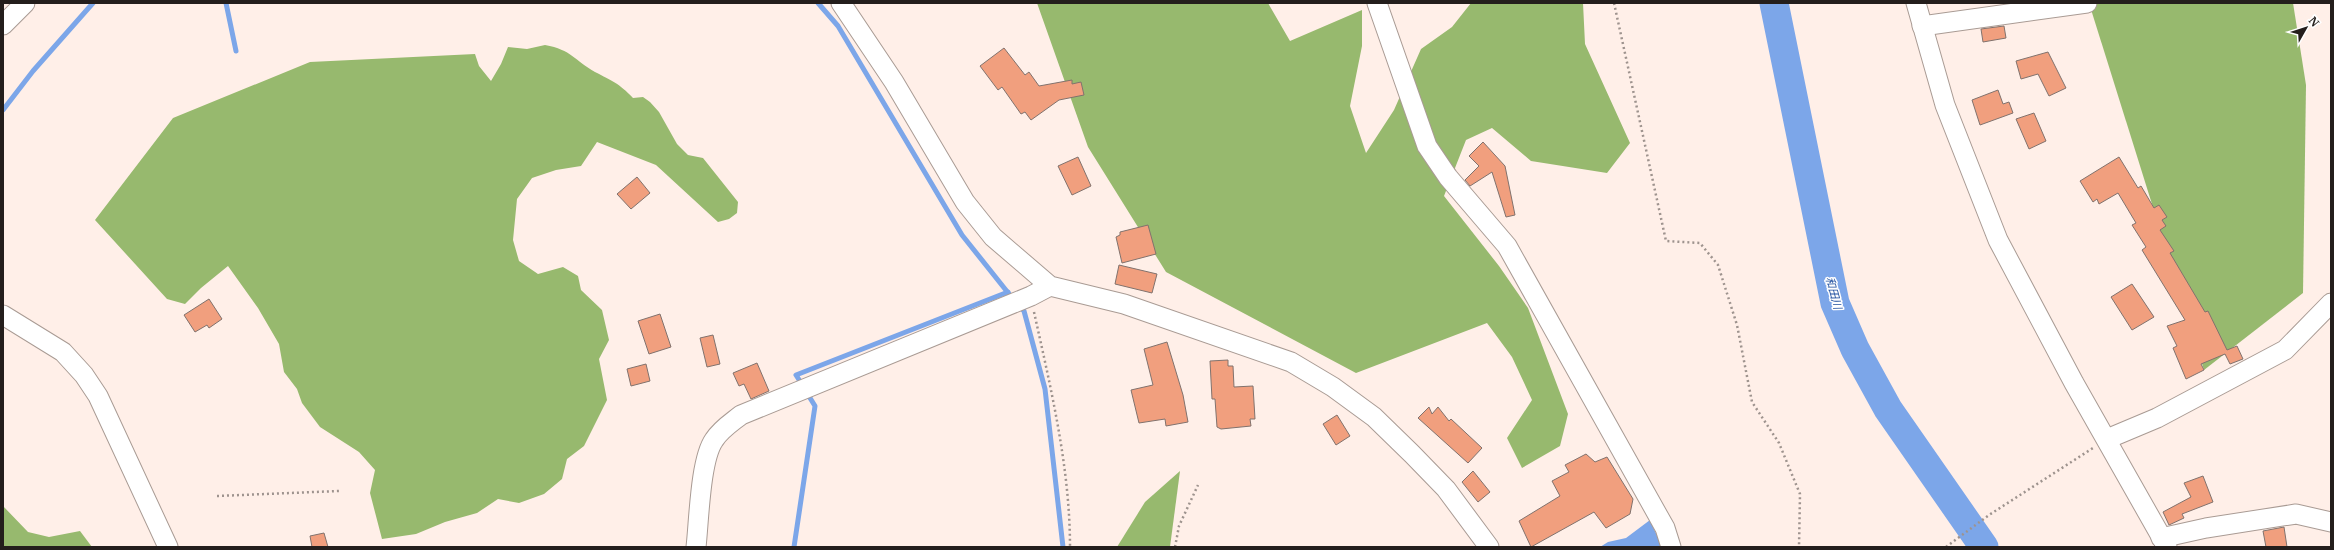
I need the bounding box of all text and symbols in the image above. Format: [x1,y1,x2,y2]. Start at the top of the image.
north arrow [2286,8,2326,48]
text: N [2306,14,2322,30]
water label: 和田川 [1823,275,1845,312]

